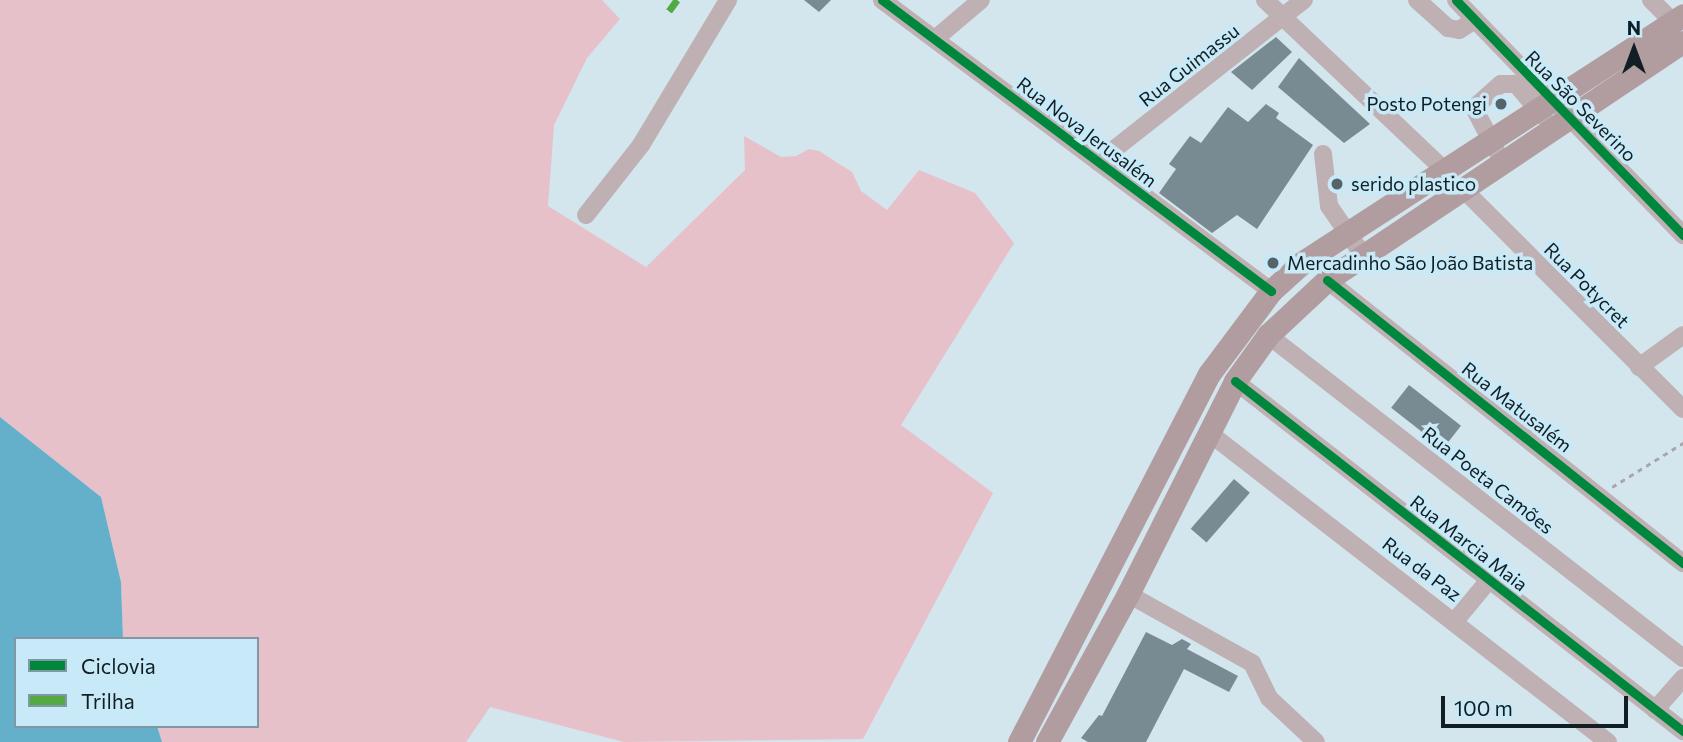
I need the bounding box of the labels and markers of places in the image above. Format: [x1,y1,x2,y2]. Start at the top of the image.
place label: Posto Potengi [1366,93,1487,115]
marker: Posto Potengi [1493,96,1509,112]
place label: serido plastico [1351,173,1476,195]
marker: serido plastico [1329,176,1345,192]
place label: Mercadinho São João Batista [1287,252,1533,274]
marker: Mercadinho São João Batista [1265,255,1281,271]

